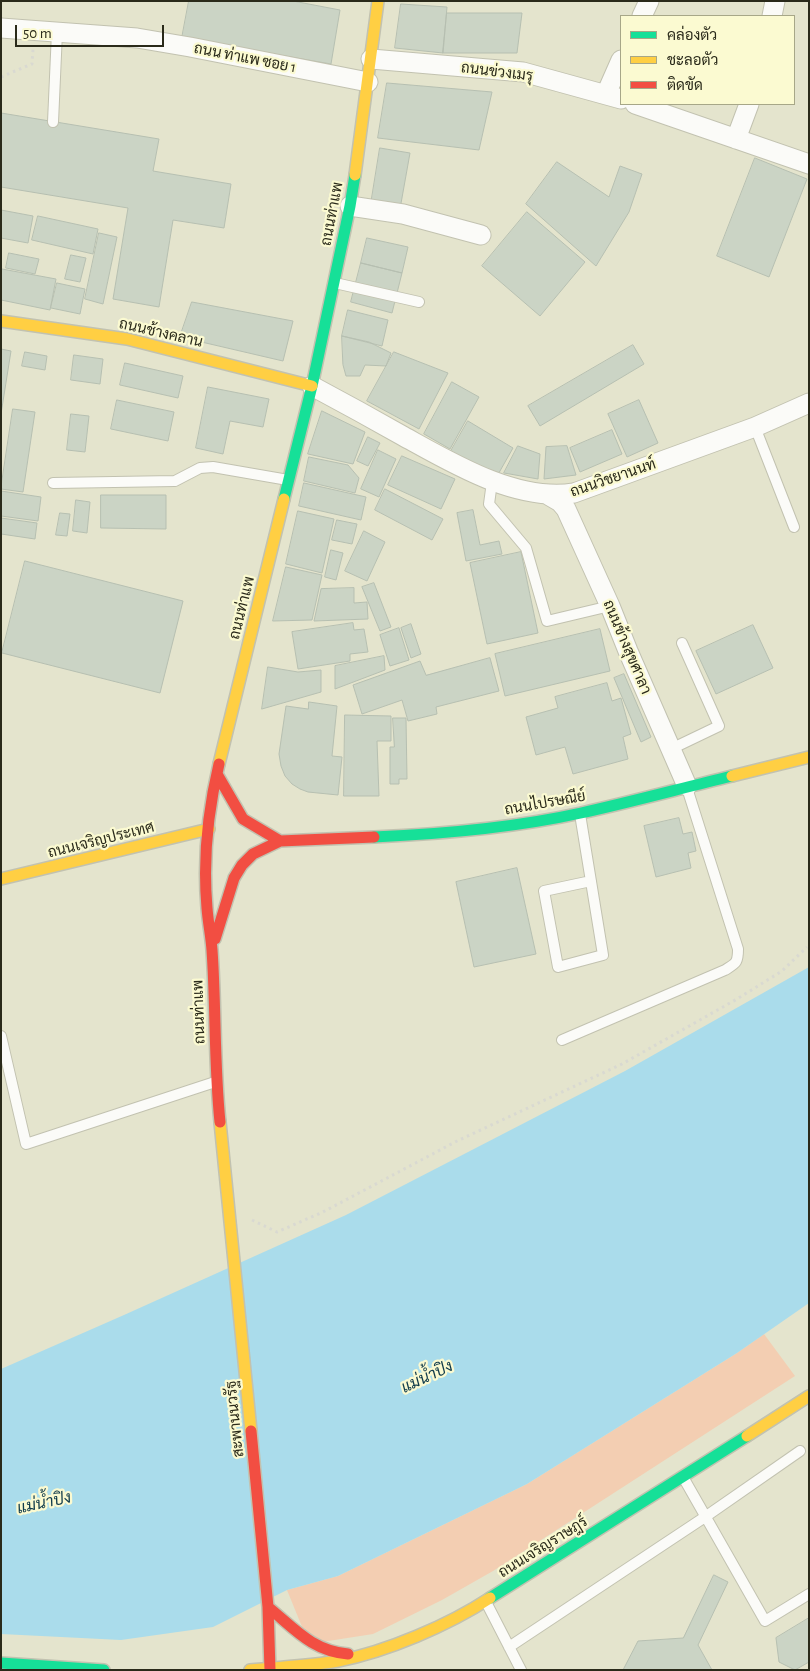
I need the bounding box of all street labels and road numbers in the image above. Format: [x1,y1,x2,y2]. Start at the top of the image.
street label: ถนน ท่าแพ ซอย 1 [192,39,298,77]
street label: ถนนข่วงเมรุ [460,59,534,85]
street label: ถนนท่าแพ [317,181,347,247]
street label: ถนนช้างคลาน [117,315,205,351]
street label: ถนนวิชยานนท์ [568,455,658,501]
street label: ถนนท่าแพ [225,575,259,641]
street label: ถนนข้างสุขศาลา [599,597,655,697]
street label: ถนนไปรษณีย์ [503,787,587,819]
street label: ถนนเจริญประเทศ [46,818,156,862]
street label: ถนนท่าแพ [189,979,209,1045]
street label: สะพานนวรัฐ [222,1380,248,1458]
street label: ถนนเจริญราษฎร์ [495,1512,591,1582]

